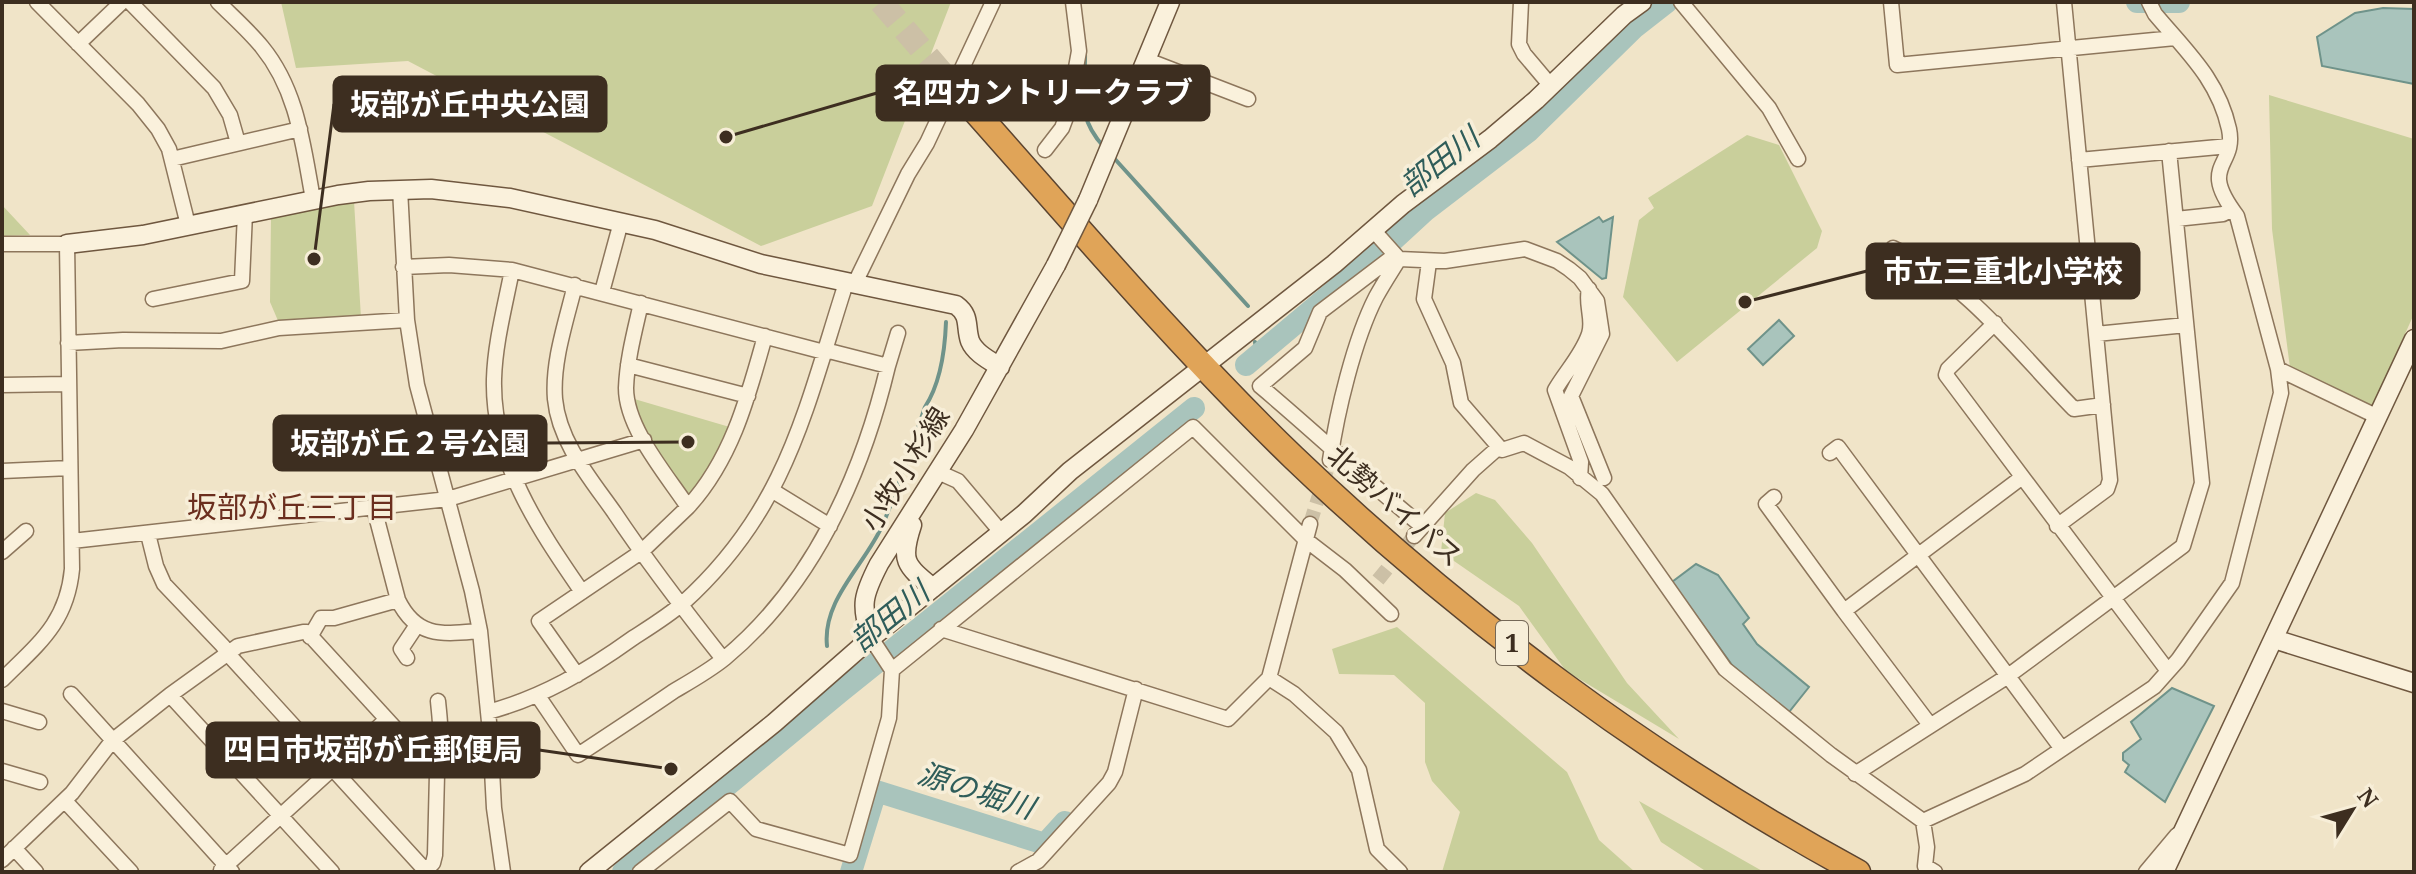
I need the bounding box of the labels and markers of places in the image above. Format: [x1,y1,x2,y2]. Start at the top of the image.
callout: 名四カントリークラブ [877,66,1209,120]
callout: 坂部が丘中央公園 [334,77,606,131]
callout: 市立三重北小学校 [1867,244,2139,298]
callout: 坂部が丘２号公園 [274,416,546,470]
callout: 四日市坂部が丘郵便局 [207,723,539,777]

